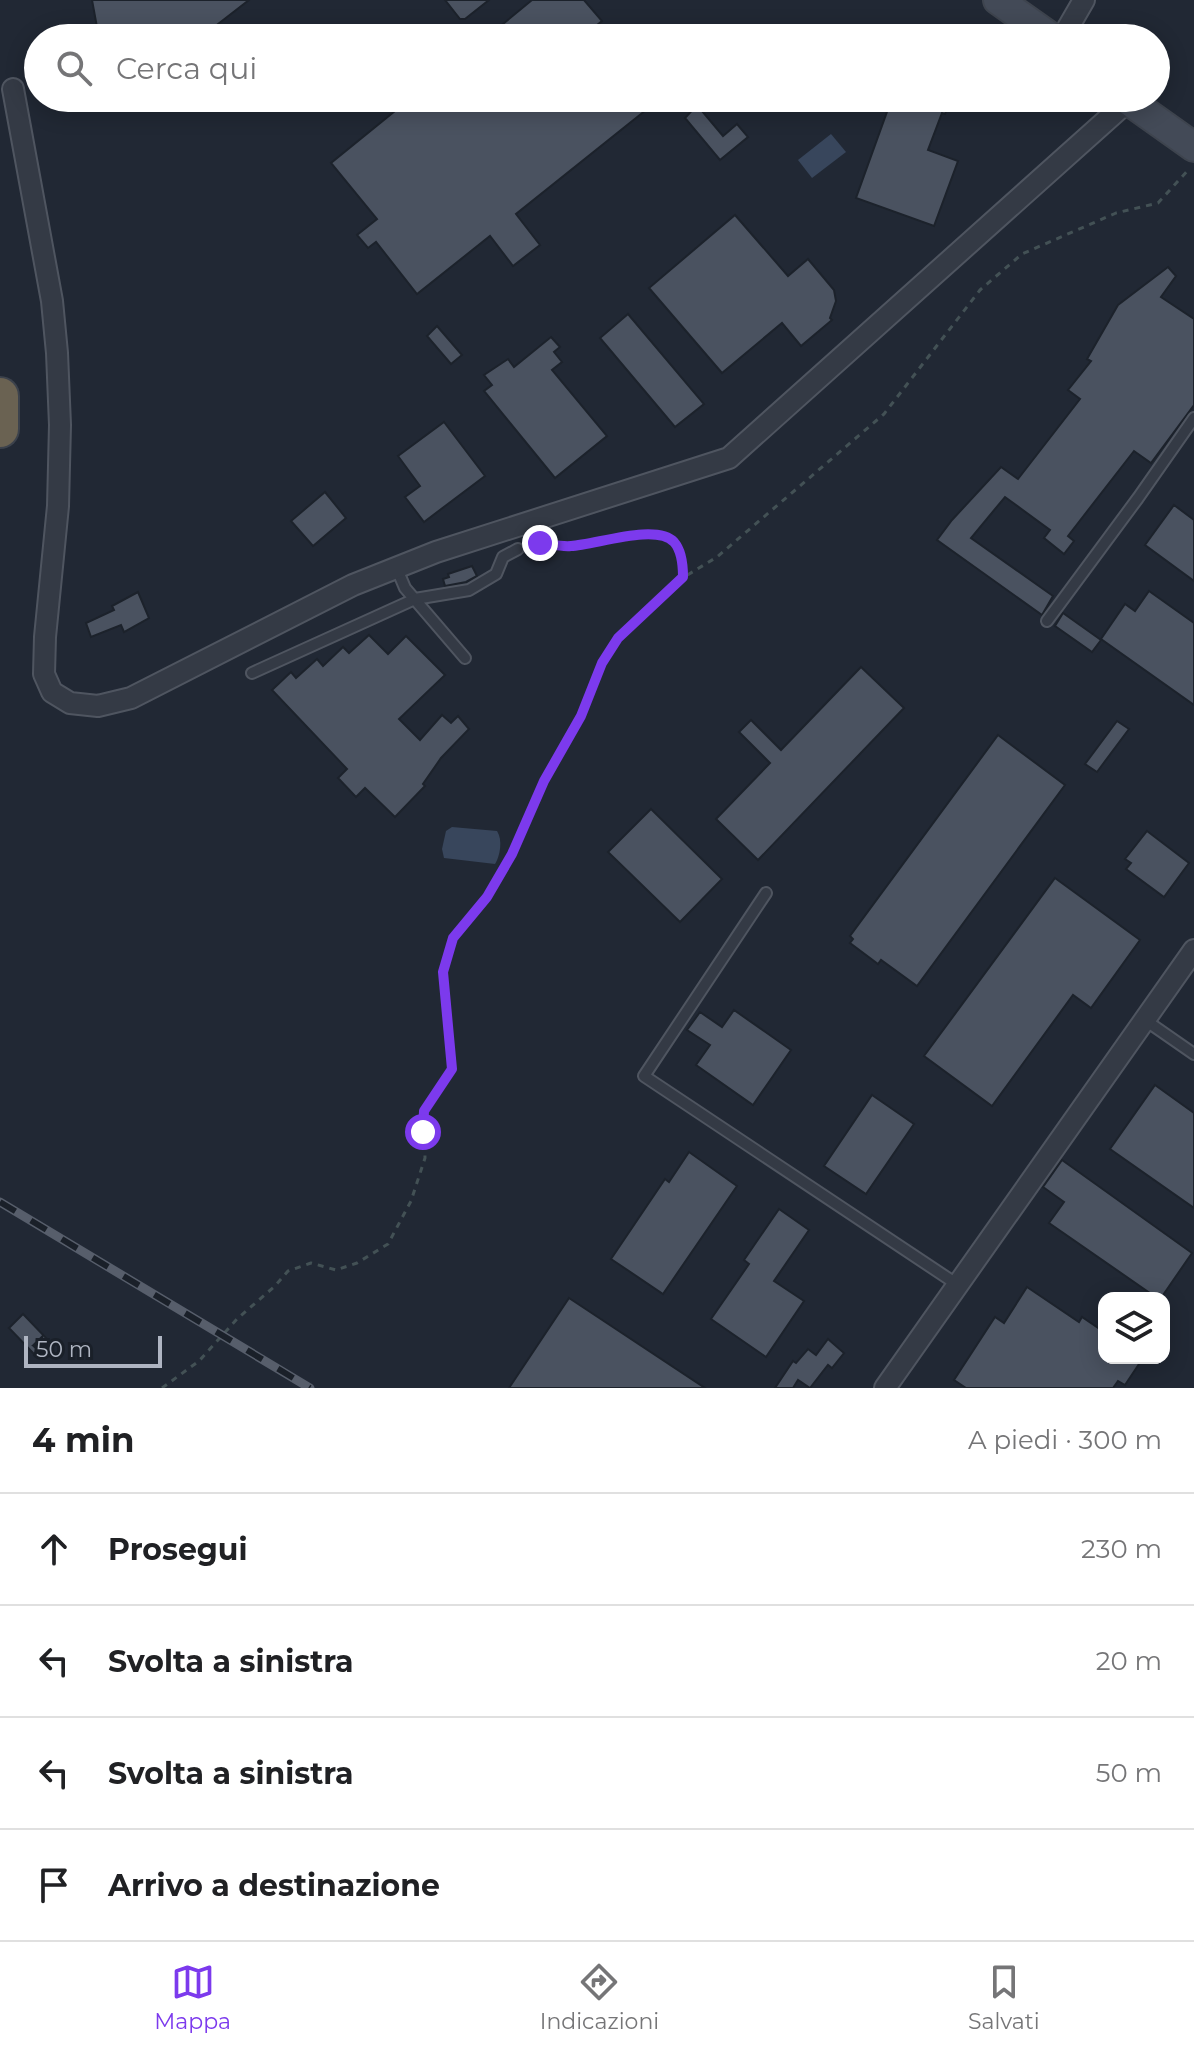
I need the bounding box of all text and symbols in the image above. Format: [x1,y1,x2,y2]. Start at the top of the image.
search box [24,24,1170,112]
icon: search [52,46,96,90]
text: Cerca qui [116,50,257,87]
route end [522,525,558,561]
route start [405,1114,441,1150]
map controls [1098,1292,1170,1364]
button: layers [1098,1292,1170,1364]
scale bar [24,1332,162,1368]
text: 50 m [36,1336,92,1363]
text: 4 min [32,1419,134,1461]
text: A piedi · 300 m [968,1424,1162,1456]
icon: ahead [32,1527,76,1571]
text: Prosegui [108,1531,247,1568]
text: 230 m [1081,1533,1162,1565]
icon: left [32,1639,76,1683]
text: Svolta a sinistra [108,1643,354,1680]
text: 20 m [1096,1645,1162,1677]
icon: left [32,1751,76,1795]
text: Svolta a sinistra [108,1755,354,1792]
text: 50 m [1096,1757,1162,1789]
icon: arrive [32,1863,76,1907]
text: Arrivo a destinazione [108,1867,440,1904]
tab: Mappa [154,1960,231,2035]
tab: Indicazioni [540,1960,659,2035]
tab: Salvati [968,1960,1040,2035]

